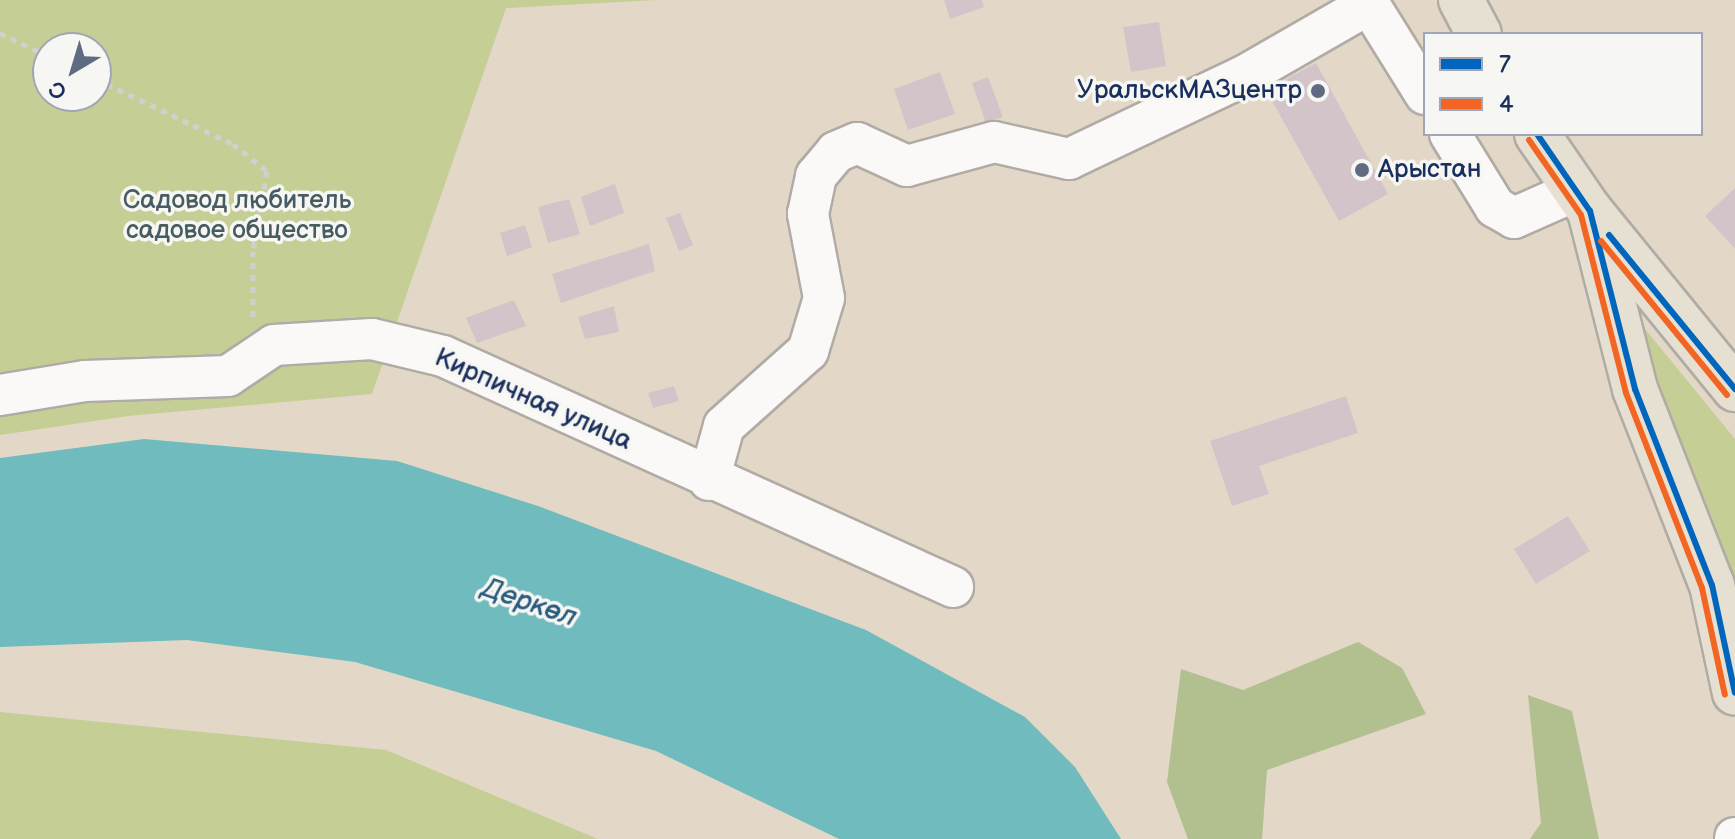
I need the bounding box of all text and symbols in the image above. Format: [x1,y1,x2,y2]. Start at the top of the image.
north arrow [32,32,112,112]
legend [1423,32,1703,136]
text: 7 [1499,50,1511,79]
text: С [44,74,72,105]
place label: УральскМАЗцентр [1077,75,1302,107]
marker: УральскМАЗцентр [1309,82,1327,100]
text: 4 [1499,90,1514,119]
place label: Арыстан [1378,154,1482,186]
marker: Арыстан [1353,161,1371,179]
park label: Садовод любитель садовое общество [123,185,351,246]
street label: Кирпичная улица [430,343,636,457]
water label: Деркөл [477,571,581,635]

